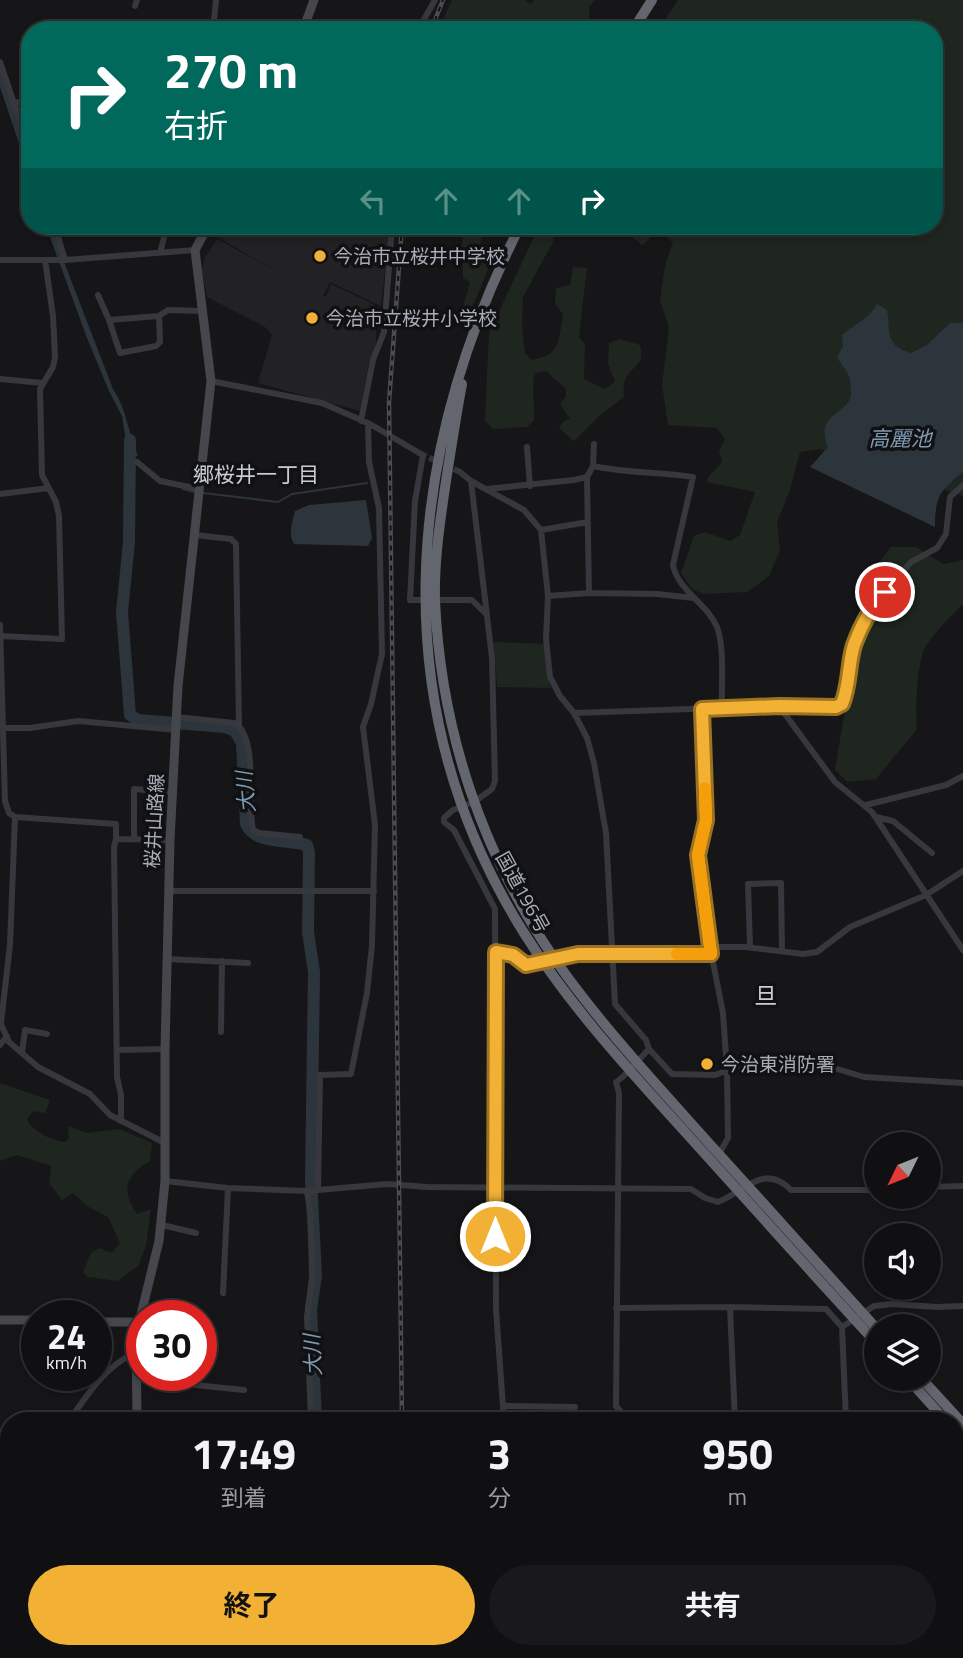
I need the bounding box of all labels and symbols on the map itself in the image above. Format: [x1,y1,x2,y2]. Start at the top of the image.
place label: 今治市立桜井中学校 [334,241,505,270]
marker: 今治市立桜井中学校 [312,248,328,264]
place label: 今治市立桜井小学校 [326,303,497,332]
marker: 今治市立桜井小学校 [304,310,320,326]
water label: 高麗池 [869,422,933,454]
district label: 郷桜井一丁目 [193,458,319,490]
pin [855,562,915,622]
water label: 大川 [227,768,263,814]
street label: 桜井山路線 [137,773,170,869]
street label: 国道196号 [489,846,558,938]
district label: 旦 [755,978,778,1013]
place label: 今治東消防署 [721,1049,835,1078]
marker: 今治東消防署 [699,1056,715,1072]
north arrow [864,1132,942,1209]
position arrow [458,1199,532,1273]
speed limit sign: 30 [126,1300,217,1391]
water label: 大川 [295,1331,329,1377]

